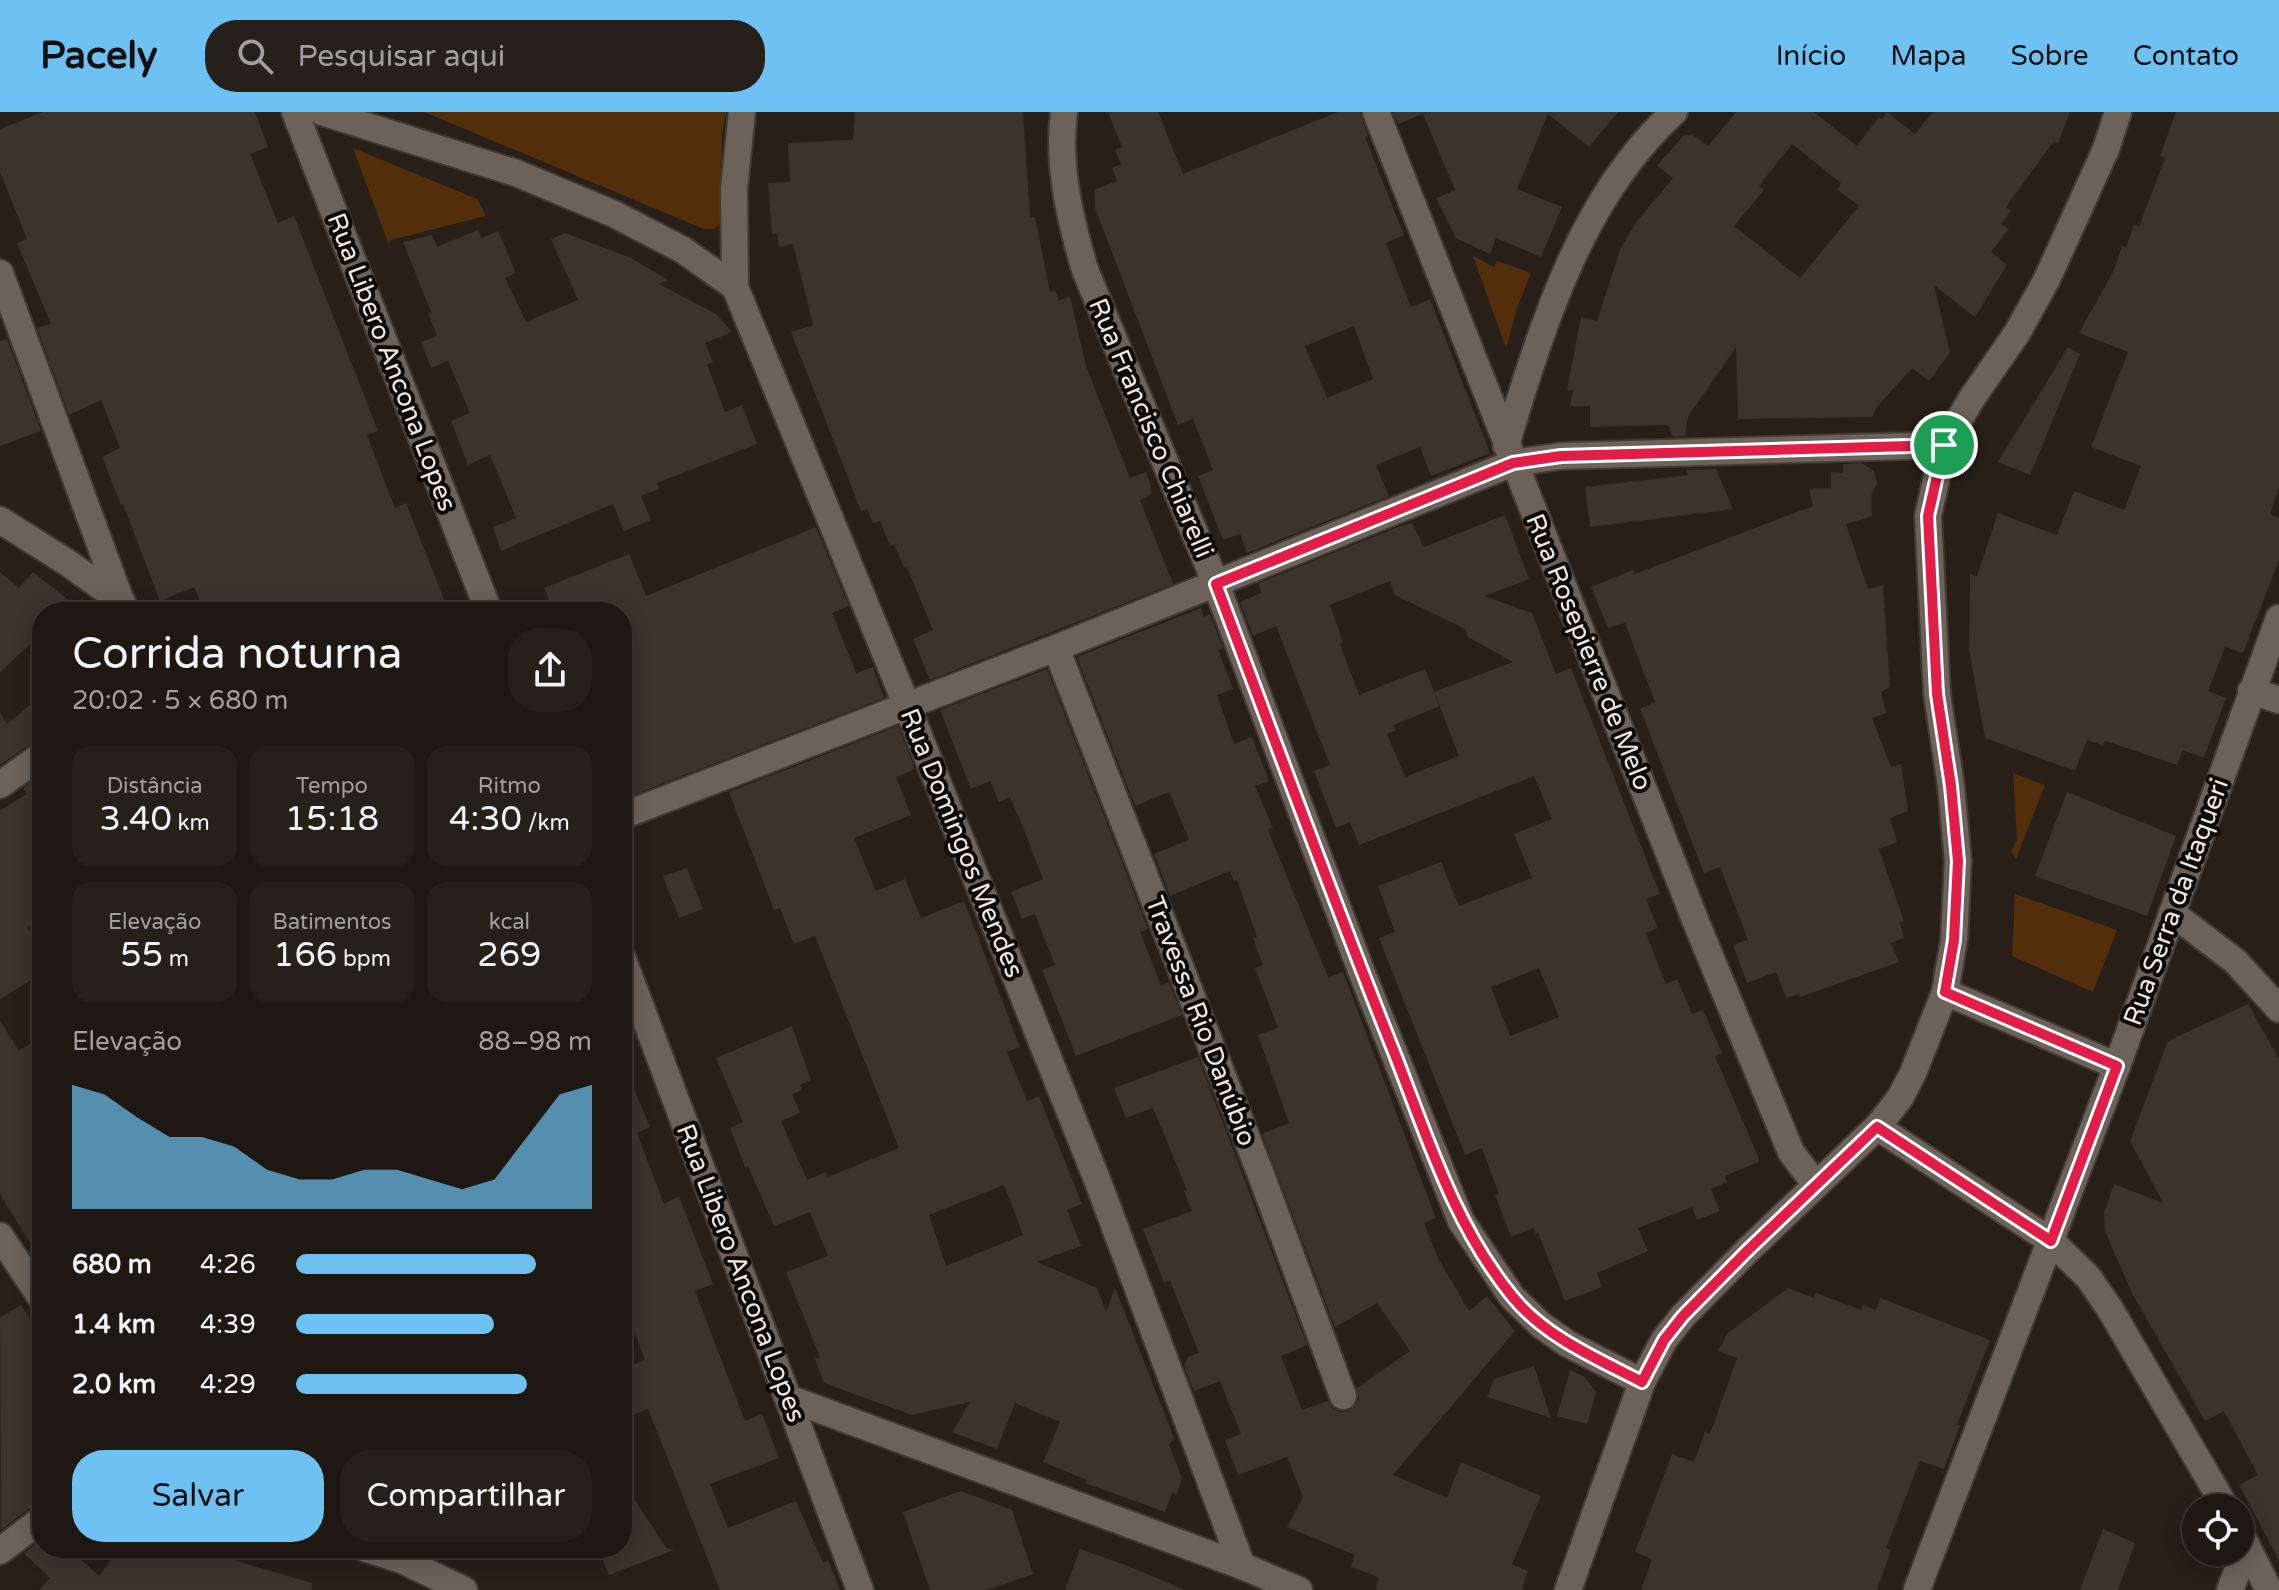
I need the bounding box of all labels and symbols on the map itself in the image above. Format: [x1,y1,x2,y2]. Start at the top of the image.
street label: Rua Libero Ancona Lopes [321,209,463,515]
street label: Rua Francisco Chiarelli [1082,294,1220,562]
pin [1910,411,1978,479]
street label: Rua Rosepierre de Melo [1519,509,1659,795]
street label: Rua Domingos Mendes [894,704,1030,982]
street label: Rua Serra da Itaqueri [2117,774,2235,1030]
street label: Travessa Rio Danúbio [1139,892,1263,1150]
street label: Rua Libero Ancona Lopes [670,1120,812,1426]

